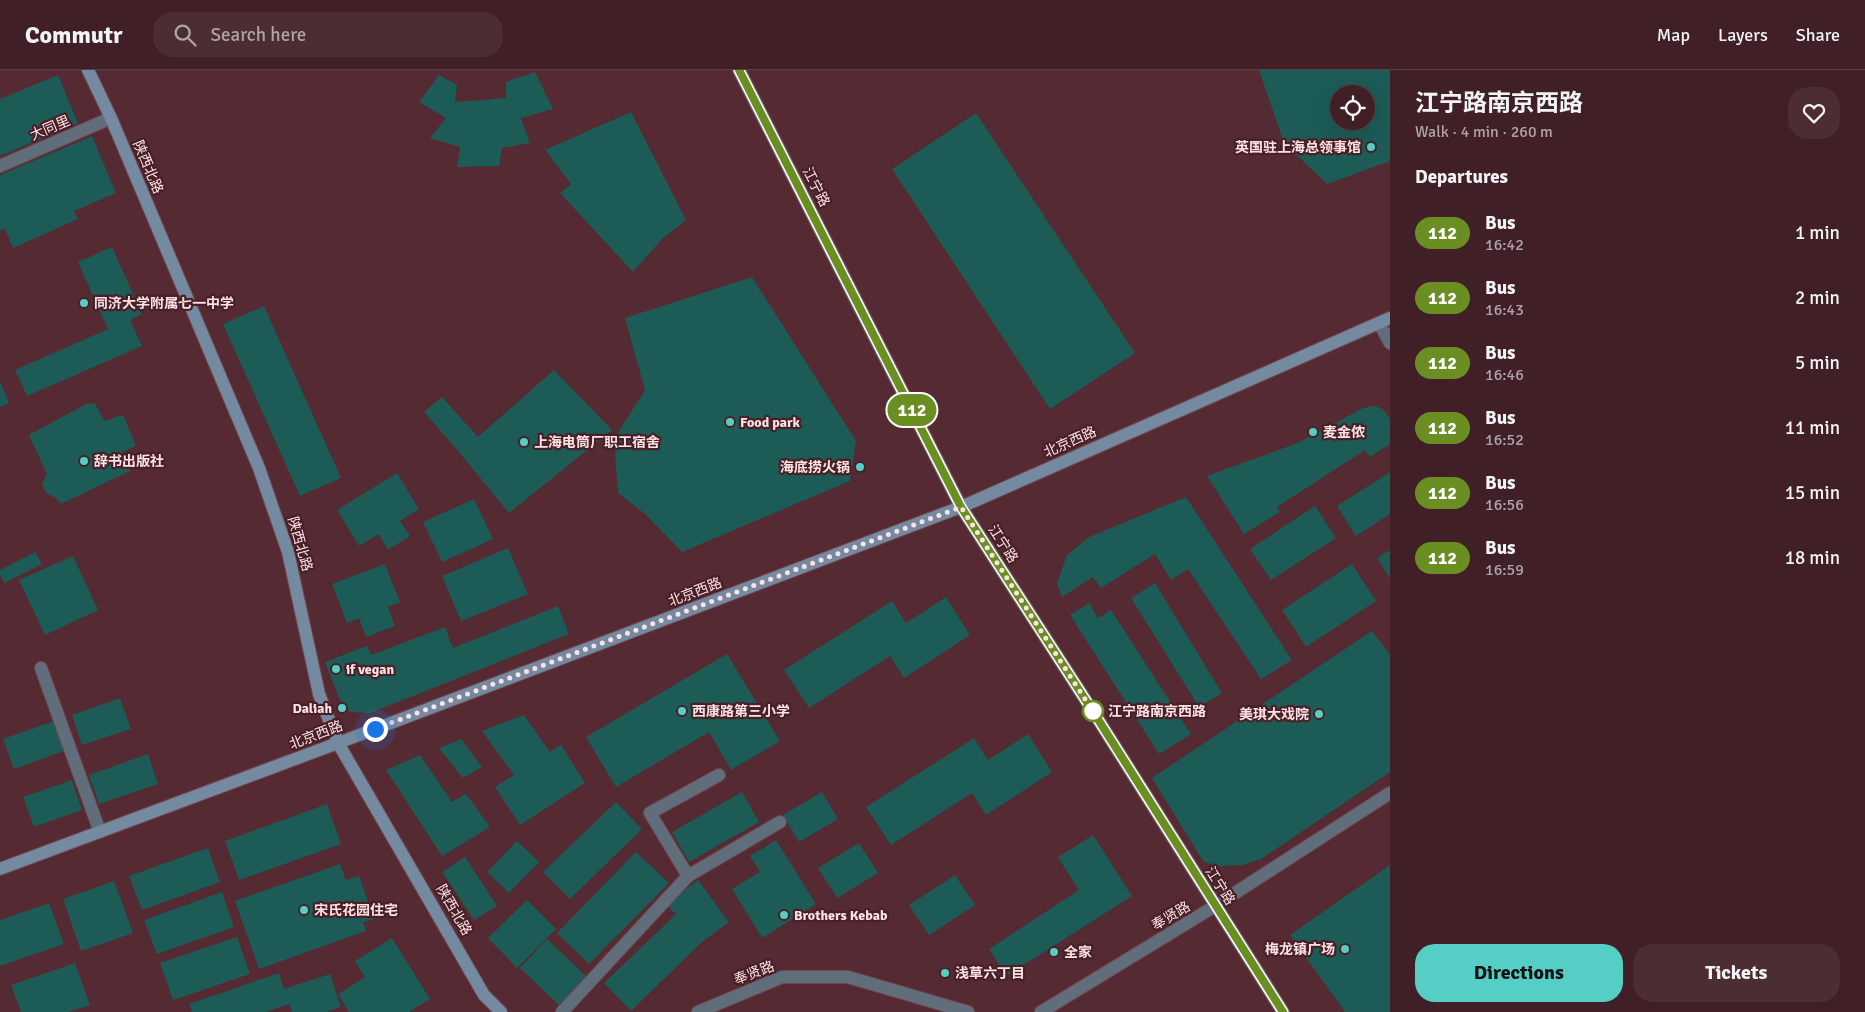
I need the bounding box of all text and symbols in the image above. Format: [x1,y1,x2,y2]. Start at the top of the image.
search box [153,12,503,57]
text: Commutr [25,20,123,50]
icon: search [171,21,199,49]
text: Search here [211,23,306,47]
text: Map [1657,24,1690,46]
text: Layers [1718,24,1768,46]
text: Share [1796,24,1840,46]
map controls [1330,85,1375,130]
button: locate [1330,85,1375,130]
button: heart [1788,87,1840,139]
text: 江宁路南京西路 [1415,88,1583,118]
street label: 大同里 [27,112,73,144]
text: Walk · 4 min · 260 m [1415,122,1553,142]
street label: 陕西北路 [129,138,167,196]
place label: 英国驻上海总领事馆 [1235,139,1361,156]
marker: 英国驻上海总领事馆 [1365,141,1377,153]
street label: 江宁路 [799,164,833,210]
text: Departures [1415,165,1508,189]
text: Bus [1485,211,1516,235]
text: 1 min [1795,221,1840,245]
text: 112 [1428,222,1457,244]
text: 16:42 [1485,235,1524,255]
text: Bus [1485,276,1516,300]
text: 2 min [1795,286,1840,310]
text: 112 [1428,287,1457,309]
place label: 同济大学附属七一中学 [94,295,234,312]
marker: 同济大学附属七一中学 [78,297,90,309]
text: 16:43 [1485,300,1524,320]
text: Bus [1485,341,1516,365]
text: 5 min [1795,351,1840,375]
text: 112 [1428,352,1457,374]
text: 16:46 [1485,365,1524,385]
line badge: 112 [883,394,941,426]
text: 112 [897,399,927,421]
text: Bus [1485,406,1516,430]
place label: Food park [740,414,801,431]
marker: Food park [724,416,736,428]
text: 11 min [1785,416,1840,440]
text: 112 [1428,417,1457,439]
street label: 北京西路 [1041,423,1099,461]
place label: 麦金侬 [1323,424,1365,441]
marker: 麦金侬 [1307,426,1319,438]
text: 16:52 [1485,430,1524,450]
place label: 上海电筒厂职工宿舍 [534,434,660,451]
marker: 上海电筒厂职工宿舍 [518,436,530,448]
place label: 辞书出版社 [94,453,164,470]
marker: 辞书出版社 [78,455,90,467]
place label: 海底捞火锅 [780,459,850,476]
marker: 海底捞火锅 [854,461,866,473]
text: Bus [1485,471,1516,495]
text: 15 min [1785,481,1840,505]
text: 112 [1428,482,1457,504]
text: 16:56 [1485,495,1524,515]
street label: 陕西北路 [284,515,316,573]
street label: 江宁路 [984,522,1022,566]
text: Bus [1485,536,1516,560]
text: 18 min [1785,546,1840,570]
text: 112 [1428,547,1457,569]
text: 16:59 [1485,560,1524,580]
street label: 北京西路 [666,574,724,610]
place label: if vegan [346,661,394,678]
marker: if vegan [330,663,342,675]
place label: Daliah [292,700,332,717]
marker: 江宁路南京西路 [1082,700,1104,722]
marker: Daliah [336,702,348,714]
place label: 西康路第三小学 [692,703,790,720]
place label: 江宁路南京西路 [1108,703,1206,720]
marker: 西康路第三小学 [676,705,688,717]
place label: 美琪大戏院 [1239,706,1309,723]
marker: 美琪大戏院 [1313,708,1325,720]
street label: 北京西路 [287,717,345,753]
your location [363,717,388,742]
street label: 江宁路 [1202,864,1238,908]
street label: 陕西北路 [433,882,475,938]
street label: 奉贤路 [1149,898,1193,934]
place label: 宋氏花园住宅 [314,902,398,919]
marker: 宋氏花园住宅 [298,904,310,916]
place label: Brothers Kebab [794,907,888,924]
marker: Brothers Kebab [778,909,790,921]
place label: 梅龙镇广场 [1265,941,1335,958]
marker: 梅龙镇广场 [1339,943,1351,955]
place label: 全家 [1064,944,1092,961]
button: Directions [1415,944,1623,1002]
button: Tickets [1633,944,1840,1002]
marker: 全家 [1048,946,1060,958]
street label: 奉贤路 [731,958,777,988]
place label: 浅草六丁目 [955,965,1025,982]
marker: 浅草六丁目 [939,967,951,979]

